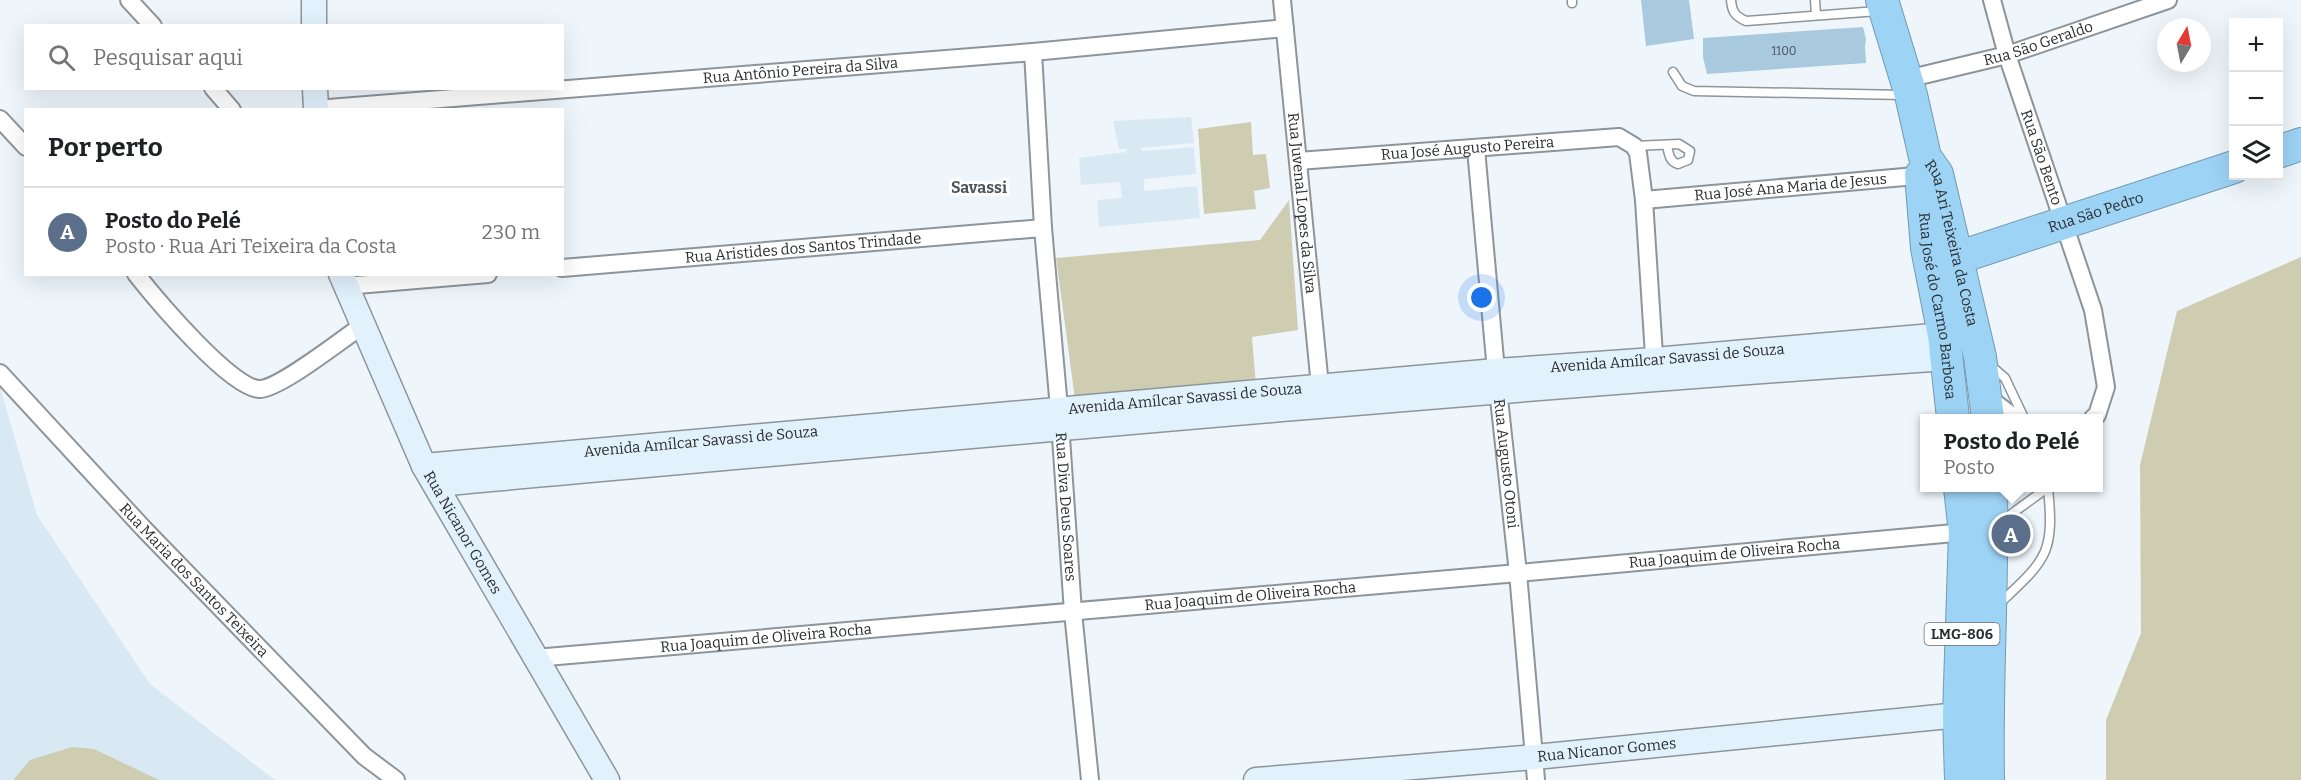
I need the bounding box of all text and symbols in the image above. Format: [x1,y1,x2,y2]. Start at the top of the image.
street label: Rua São Geraldo [1982,17,2095,69]
north arrow [2157,18,2211,72]
map controls [2229,18,2283,180]
button: + [2229,18,2283,72]
search box [24,24,564,90]
icon: search [45,41,78,74]
text: Pesquisar aqui [93,44,243,71]
house number: 1100 [1771,44,1797,58]
street label: Rua Antônio Pereira da Silva [702,54,899,87]
button: − [2229,72,2283,126]
street label: Rua São Bento [2017,107,2066,207]
street label: Rua Juvenal Lopes da Silva [1284,112,1320,294]
button: layers [2229,126,2283,180]
text: Por perto [48,132,163,163]
street label: Rua José Augusto Pereira [1380,133,1555,164]
street label: Rua Ari Teixeira da Costa [1921,156,1981,328]
street label: Rua José Ana Maria de Jesus [1693,170,1887,205]
district label: Savassi [951,178,1007,197]
street label: Rua São Pedro [2046,188,2146,237]
text: Posto do Pelé [105,207,241,234]
street label: Rua José do Carmo Barbosa [1915,212,1960,400]
text: A [60,220,75,244]
text: 230 m [482,220,540,244]
street label: Rua Aristides dos Santos Trindade [684,229,922,267]
text: Posto · Rua Ari Teixeira da Costa [105,234,396,258]
your location [1467,283,1496,312]
street label: Avenida Amílcar Savassi de Souza [1550,340,1785,376]
street label: Avenida Amílcar Savassi de Souza [1067,379,1303,418]
street label: Rua Augusto Otoni [1490,398,1522,530]
popup [1920,414,2103,492]
street label: Avenida Amílcar Savassi de Souza [583,422,819,461]
text: Posto do Pelé [1944,428,2079,455]
street label: Rua Diva Deus Soares [1052,432,1080,582]
text: Posto [1944,455,1995,479]
street label: Rua Nicanor Gomes [420,468,506,597]
street label: Rua Maria dos Santos Teixeira [116,500,272,661]
pin: A [1992,512,2030,556]
street label: Rua Joaquim de Oliveira Rocha [1628,534,1841,572]
street label: Rua Joaquim de Oliveira Rocha [1144,578,1357,614]
street label: Rua Joaquim de Oliveira Rocha [660,620,873,656]
road number: LMG-806 [1924,623,2000,645]
street label: Rua Nicanor Gomes [1536,734,1677,766]

